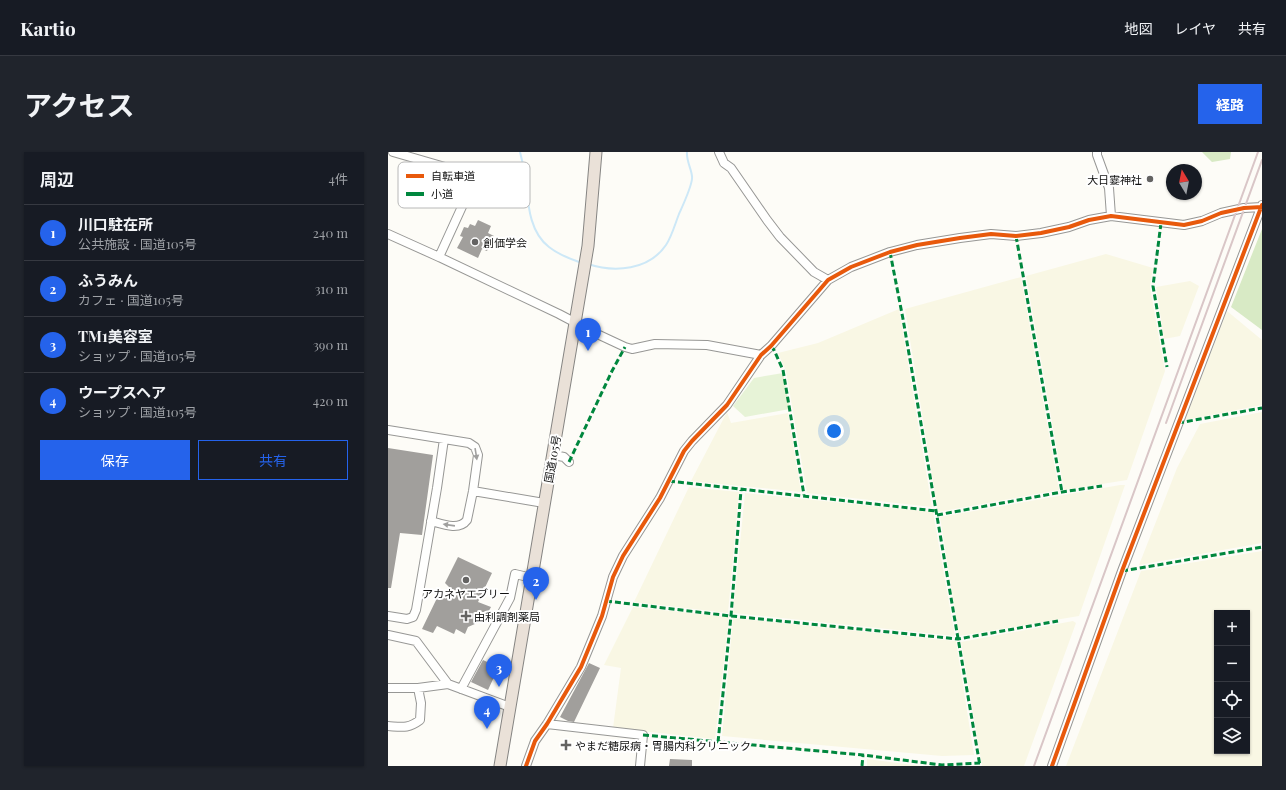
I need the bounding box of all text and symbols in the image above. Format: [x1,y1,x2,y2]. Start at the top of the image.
text: Kartio [20,15,76,41]
text: 地図 [1124,19,1152,38]
text: レイヤ [1174,19,1216,38]
text: 共有 [1238,19,1266,38]
button: 経路 [1198,84,1262,124]
text: アクセス [24,86,135,123]
legend [398,162,530,208]
north arrow [1166,164,1202,200]
text: 周辺 [40,168,74,190]
text: 自転車道 [431,168,475,183]
text: 4件 [329,170,348,187]
place label: 大日霎神社 [1087,172,1142,187]
marker: 大日霎神社 [1145,174,1155,184]
text: 小道 [431,186,453,201]
text: 川口駐在所 [78,214,153,234]
text: 1 [51,224,55,241]
text: 240 m [313,224,348,241]
text: 公共施設 · 国道105号 [78,235,197,252]
place label: 創価学会 [483,235,527,250]
marker: 創価学会 [470,237,480,247]
text: ふうみん [78,270,138,290]
text: 2 [50,280,56,297]
text: 310 m [315,280,348,297]
text: カフェ · 国道105号 [78,291,184,308]
pin: 1 [575,318,601,351]
text: TM1美容室 [78,326,153,346]
text: 3 [50,336,56,353]
text: 390 m [313,336,348,353]
text: ショップ · 国道105号 [78,347,197,364]
text: ウープスヘア [78,382,166,402]
text: 4 [50,392,56,409]
text: 420 m [313,392,348,409]
text: ショップ · 国道105号 [78,403,197,420]
your location [824,421,844,441]
street label: 国道105号 [540,434,564,484]
button: 保存 [40,440,190,480]
button: 共有 [198,440,348,480]
one-way arrow [473,447,479,460]
one-way arrow [442,522,455,528]
pin: 2 [523,567,549,600]
marker: アカネヤエブリー [461,575,471,585]
place label: アカネヤエブリー [422,586,510,601]
place label: 由利調剤薬局 [474,609,540,624]
map controls [1214,610,1250,754]
button: + [1214,610,1250,646]
marker: 由利調剤薬局 [461,611,471,621]
button: − [1214,646,1250,682]
pin: 3 [486,654,512,687]
button: locate [1214,682,1250,718]
pin: 4 [474,696,500,729]
button: layers [1214,718,1250,754]
place label: やまだ糖尿病・胃腸内科クリニック [575,738,751,753]
marker: やまだ糖尿病・胃腸内科クリニック [560,739,572,751]

